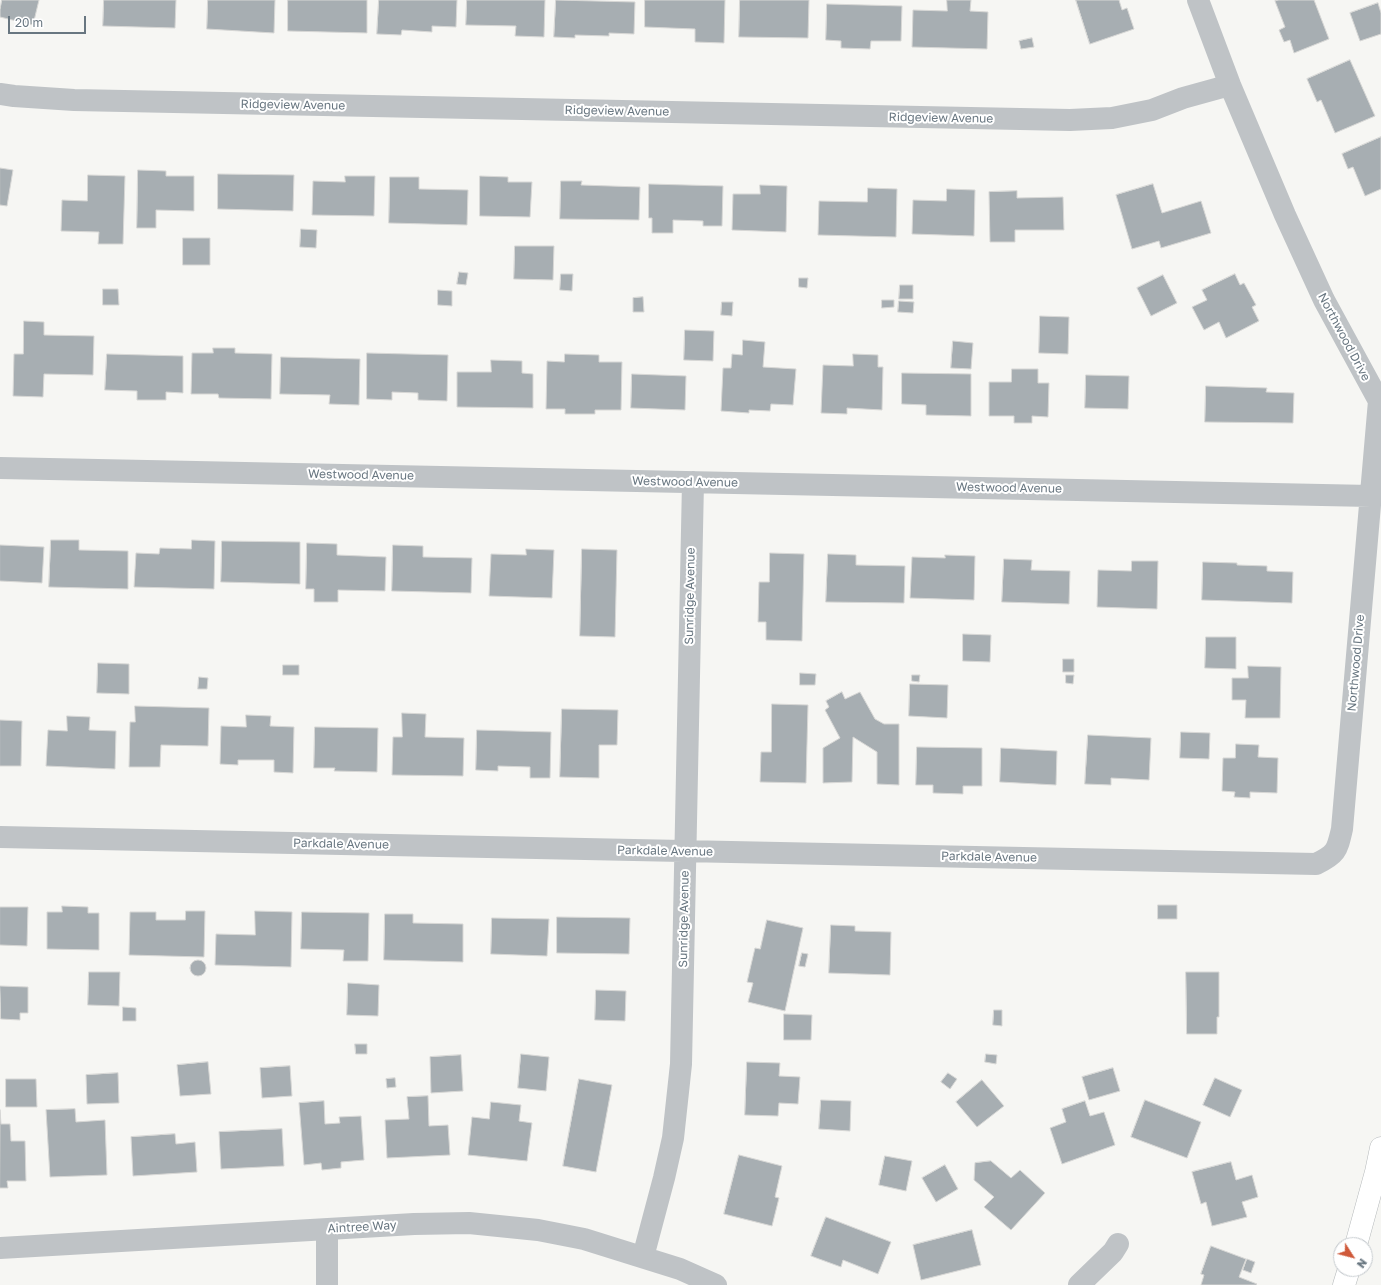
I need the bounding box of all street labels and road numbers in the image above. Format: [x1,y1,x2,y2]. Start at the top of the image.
street label: Ridgeview Avenue [241,97,345,113]
street label: Ridgeview Avenue [565,103,669,119]
street label: Ridgeview Avenue [889,110,993,126]
street label: Northwood Drive [1315,291,1373,383]
street label: Westwood Avenue [308,467,414,483]
street label: Westwood Avenue [632,474,738,490]
street label: Westwood Avenue [956,480,1062,496]
street label: Sunridge Avenue [682,547,698,645]
street label: Northwood Drive [1345,614,1367,712]
street label: Parkdale Avenue [293,836,389,852]
street label: Parkdale Avenue [617,843,713,859]
street label: Parkdale Avenue [941,849,1037,865]
street label: Sunridge Avenue [676,870,692,968]
street label: Aintree Way [327,1218,397,1236]

